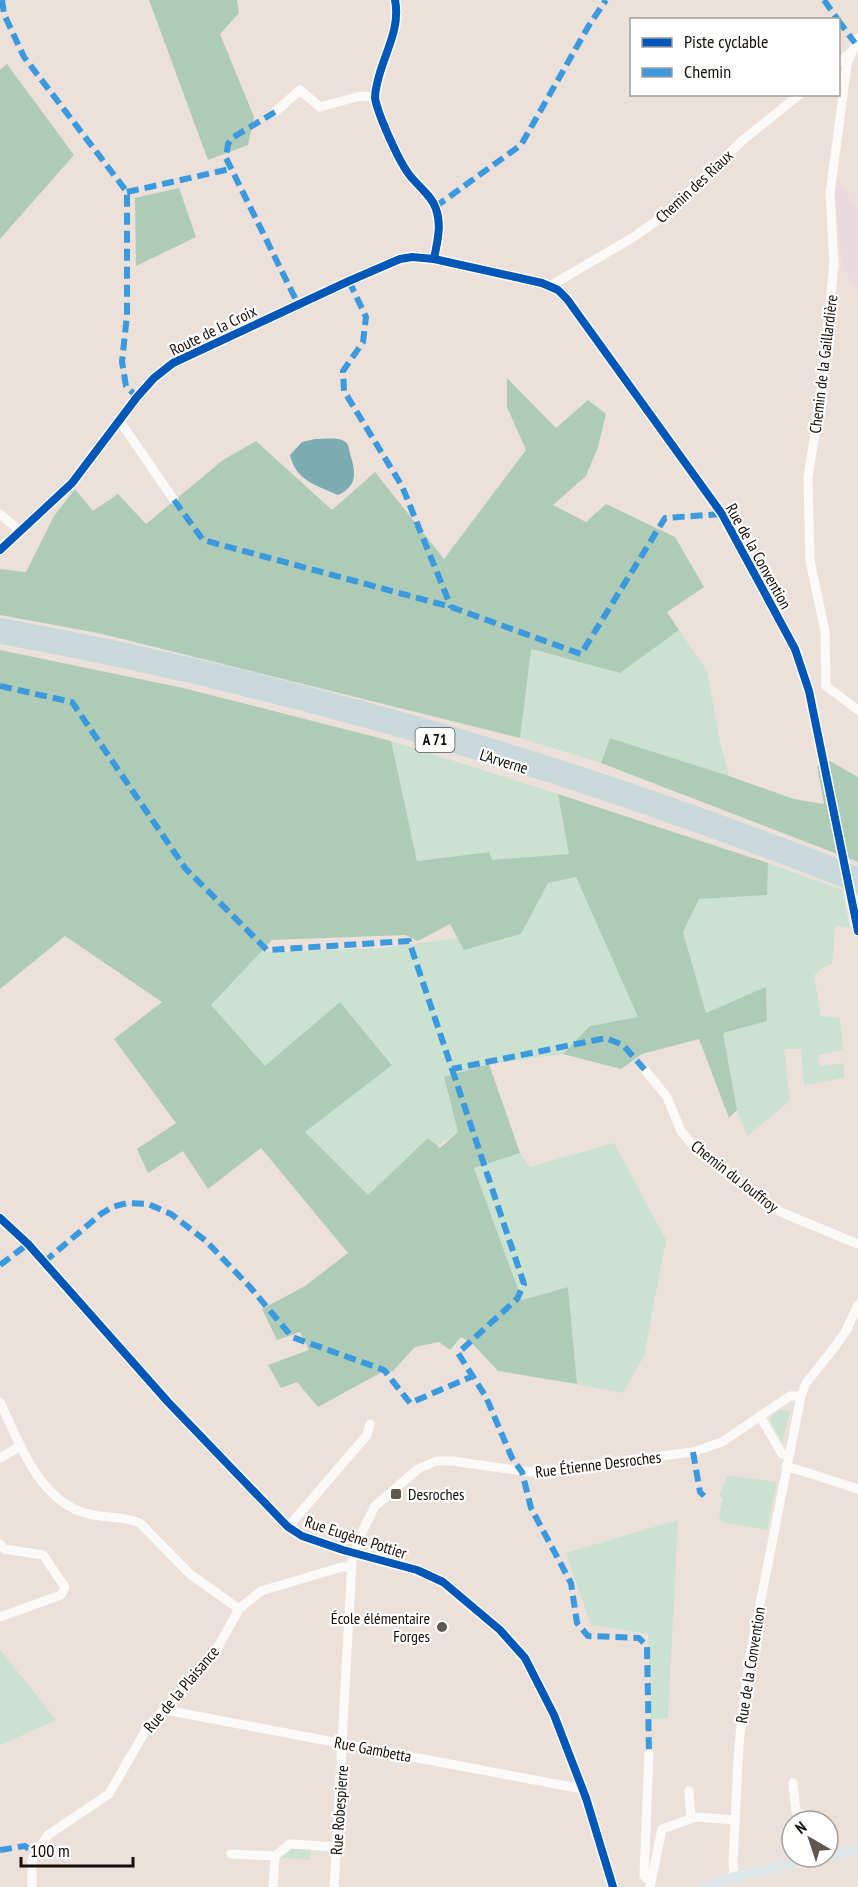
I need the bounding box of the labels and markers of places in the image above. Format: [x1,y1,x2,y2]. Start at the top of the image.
place label: Desroches [408,1484,464,1504]
marker: Desroches [389,1487,403,1501]
place label: École élémentaire Forges [331,1608,430,1646]
marker: École élémentaire Forges [435,1620,449,1634]

